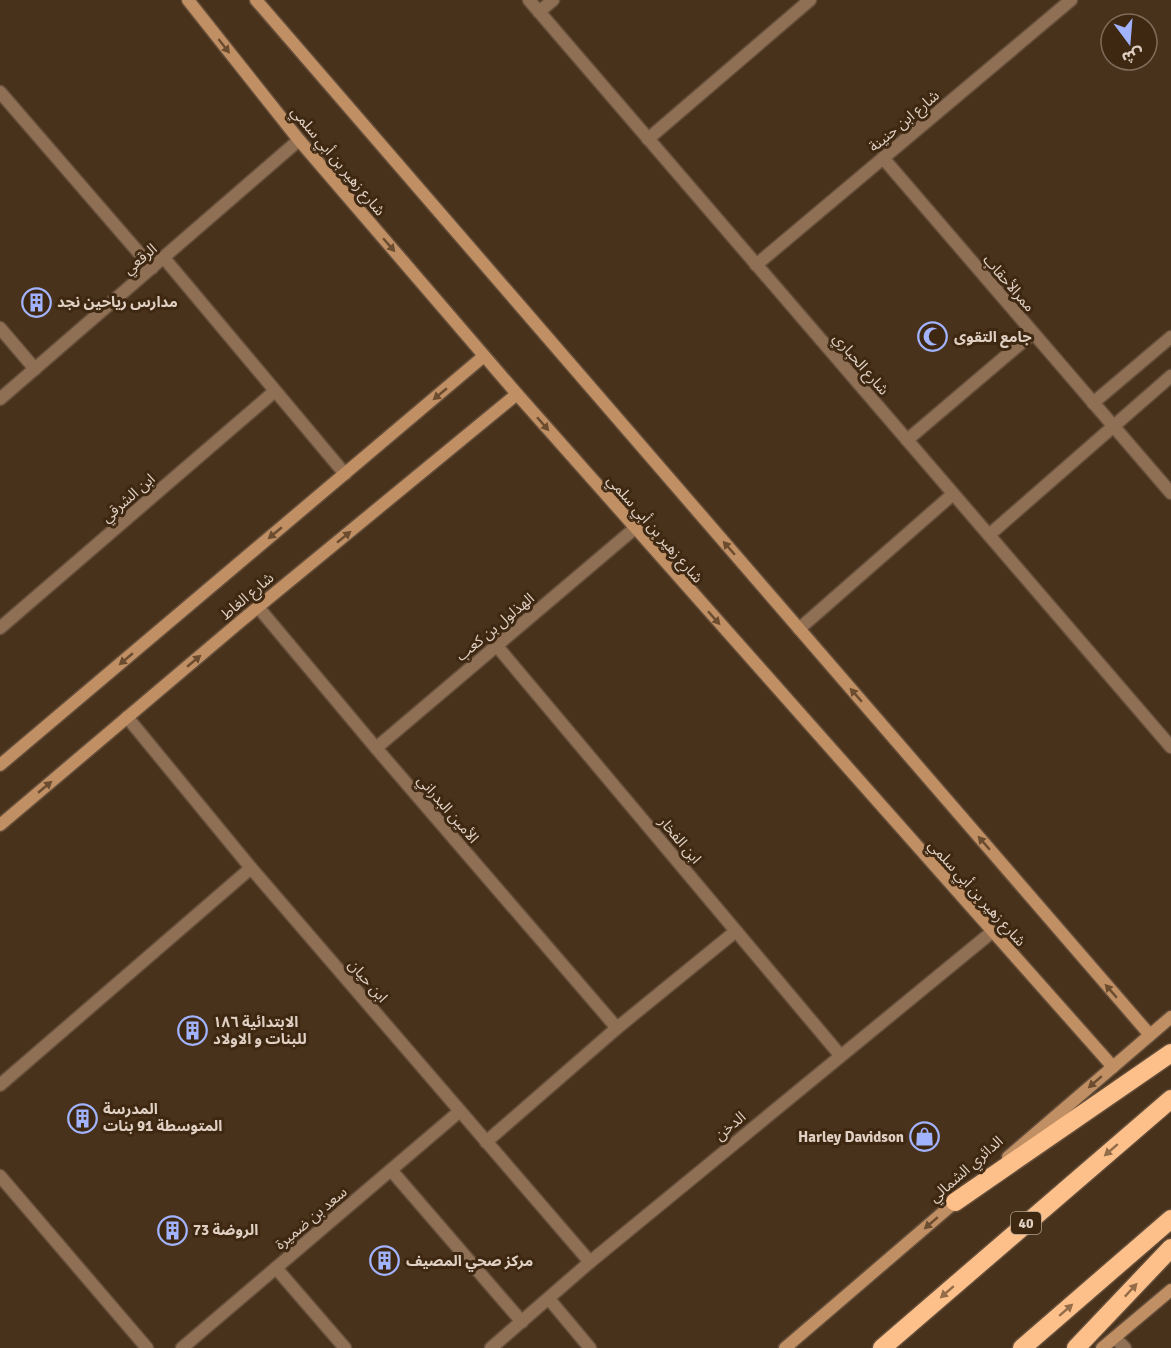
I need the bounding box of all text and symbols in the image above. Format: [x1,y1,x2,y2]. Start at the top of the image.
north arrow [1099,12,1159,72]
one-way arrow [218,38,231,54]
text: ش [1119,43,1146,68]
street label: شارع ابن حنينة [865,86,945,158]
street label: شارع زهير بن أبي سلمي [285,103,389,221]
one-way arrow [382,237,395,253]
street label: الرقعي [119,240,162,280]
street label: ممرالأحقاب [979,251,1039,315]
building icon: مدارس رياحين نجد [20,286,52,318]
place label: مدارس رياحين نجد [57,293,178,311]
mosque icon: جامع التقوى [917,321,949,353]
place label: جامع التقوى [954,328,1032,348]
street label: شارع الحباري [827,329,893,401]
one-way arrow [433,387,448,400]
one-way arrow [536,417,550,432]
street label: ابن الشرقي [97,470,160,528]
street label: شارع زهير بن أبي سلمي [601,471,707,589]
one-way arrow [267,527,283,540]
one-way arrow [336,530,352,543]
one-way arrow [723,541,736,556]
street label: شارع الغاط [217,568,279,626]
street label: الهذلول بن كعب [452,589,538,665]
one-way arrow [707,610,720,626]
one-way arrow [119,652,134,665]
one-way arrow [186,655,201,668]
one-way arrow [850,688,863,703]
street label: الأمين البدراني [412,771,482,848]
one-way arrow [37,781,52,794]
street label: ابن الفخار [654,812,705,867]
street label: شارع زهير بن أبي سلمي [922,836,1030,952]
one-way arrow [978,836,991,851]
street label: ابن حيان [344,956,392,1006]
one-way arrow [1105,983,1118,999]
place label: الابتدائية ١٨٦ للبنات و الاولاد [213,1013,307,1048]
building icon: الابتدائية ١٨٦ للبنات و الاولاد [176,1015,208,1047]
one-way arrow [1088,1075,1103,1088]
place label: المدرسة المتوسطة 91 بنات [103,1100,222,1135]
building icon: المدرسة المتوسطة 91 بنات [66,1102,98,1134]
street label: الدخن [711,1108,749,1144]
shop icon: Harley Davidson [909,1121,941,1153]
place label: Harley Davidson [798,1128,904,1146]
street label: الدائري الشمالي [925,1132,1008,1208]
one-way arrow [1103,1144,1119,1157]
street label: سعد بن ضميرة [271,1183,351,1253]
road number: 40 [1011,1212,1041,1234]
building icon: الروضة 73 [156,1214,188,1246]
one-way arrow [924,1216,939,1229]
place label: الروضة 73 [193,1221,258,1239]
building icon: مركز صحي المصيف [369,1245,401,1277]
place label: مركز صحي المصيف [406,1252,533,1272]
one-way arrow [1124,1283,1138,1298]
one-way arrow [939,1285,955,1298]
one-way arrow [1058,1304,1073,1317]

